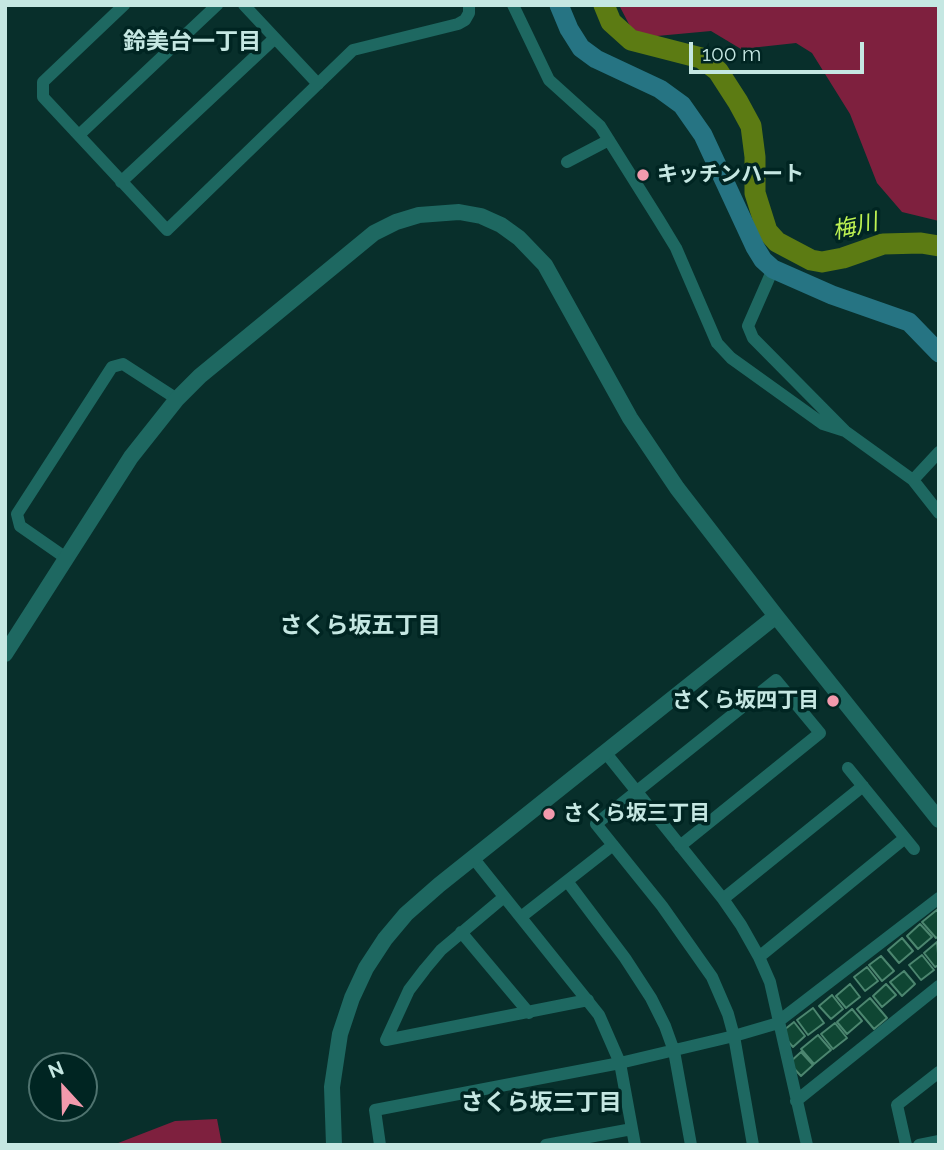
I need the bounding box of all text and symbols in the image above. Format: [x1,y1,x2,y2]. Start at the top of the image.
district label: 鈴美台一丁目 [123,28,261,56]
scale bar [692,28,867,72]
text: 100 m [702,41,761,66]
place label: キッチンハート [657,162,804,188]
marker: キッチンハート [635,167,651,183]
water label: 梅川 [829,208,881,246]
district label: さくら坂五丁目 [280,612,440,640]
place label: さくら坂四丁目 [672,688,819,714]
marker: さくら坂四丁目 [825,693,841,709]
place label: さくら坂三丁目 [563,801,710,827]
marker: さくら坂三丁目 [541,806,557,822]
north arrow [28,1052,98,1122]
text: N [45,1056,67,1082]
district label: さくら坂三丁目 [461,1089,621,1117]

